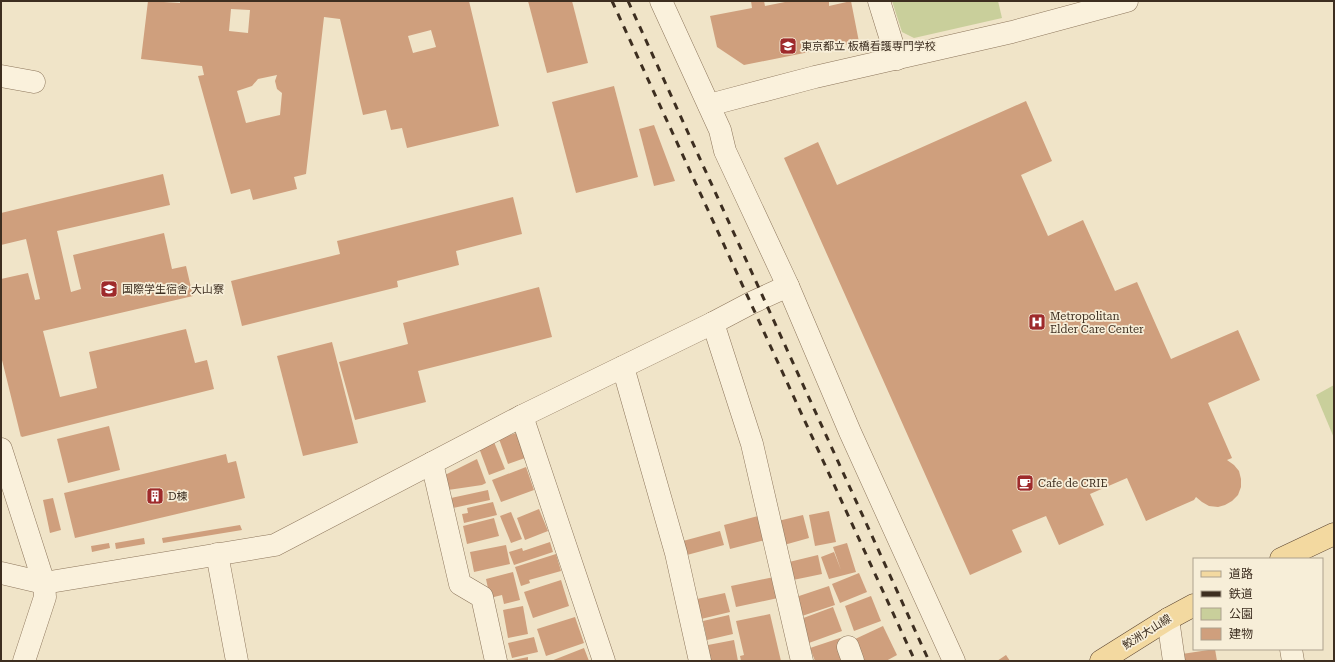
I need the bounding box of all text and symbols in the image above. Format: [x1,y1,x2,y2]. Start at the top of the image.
school or university icon: 東京都立 板橋看護専門学校 [778,36,798,56]
place label: 東京都立 板橋看護専門学校 [801,40,936,53]
school or university icon: 国際学生宿舎 大山寮 [99,279,119,299]
place label: 国際学生宿舎 大山寮 [122,283,224,296]
place label: Metropolitan Elder Care Center [1050,310,1144,336]
hospital icon: Metropolitan Elder Care Center [1027,312,1047,332]
cafe icon: Cafe de CRIE [1015,473,1035,493]
place label: Cafe de CRIE [1038,477,1108,490]
building icon: D棟 [145,486,165,506]
place label: D棟 [168,490,188,503]
legend [1193,558,1323,650]
text: 道路 [1229,567,1253,581]
text: 鉄道 [1229,587,1253,601]
text: 公園 [1229,607,1253,621]
street label: 鮫洲大山線 [1120,612,1174,652]
text: 建物 [1229,627,1253,641]

